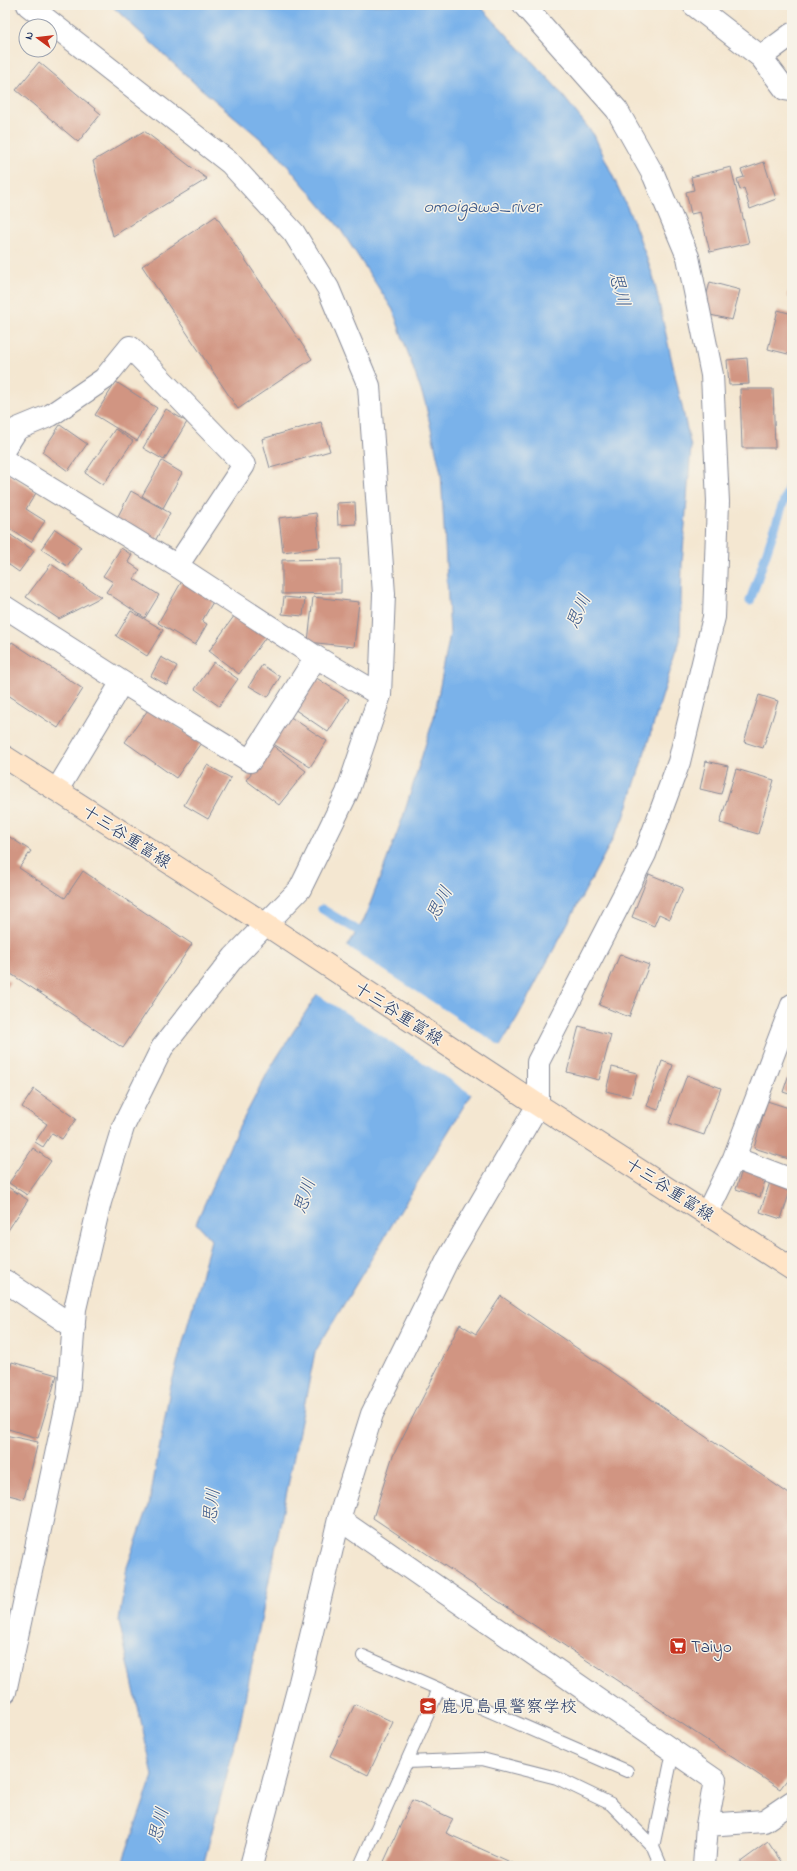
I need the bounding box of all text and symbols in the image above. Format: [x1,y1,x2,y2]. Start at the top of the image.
north arrow [18,18,58,58]
text: N [21,30,38,41]
water label: omoigawa_river [423,195,543,221]
water label: 思川 [601,269,635,310]
water label: 思川 [561,590,599,634]
street label: 十三谷重富線 [77,799,176,876]
water label: 思川 [421,882,461,926]
street label: 十三谷重富線 [349,976,448,1053]
street label: 十三谷重富線 [620,1152,719,1229]
water label: 思川 [288,1175,324,1218]
water label: 思川 [198,1487,228,1526]
place label: Taiyo [691,1635,732,1661]
supermarket icon: Taiyo [668,1636,688,1656]
place label: 鹿児島県警察学校 [441,1695,577,1720]
school or university icon: 鹿児島県警察学校 [418,1696,438,1716]
water label: 思川 [143,1805,177,1846]

